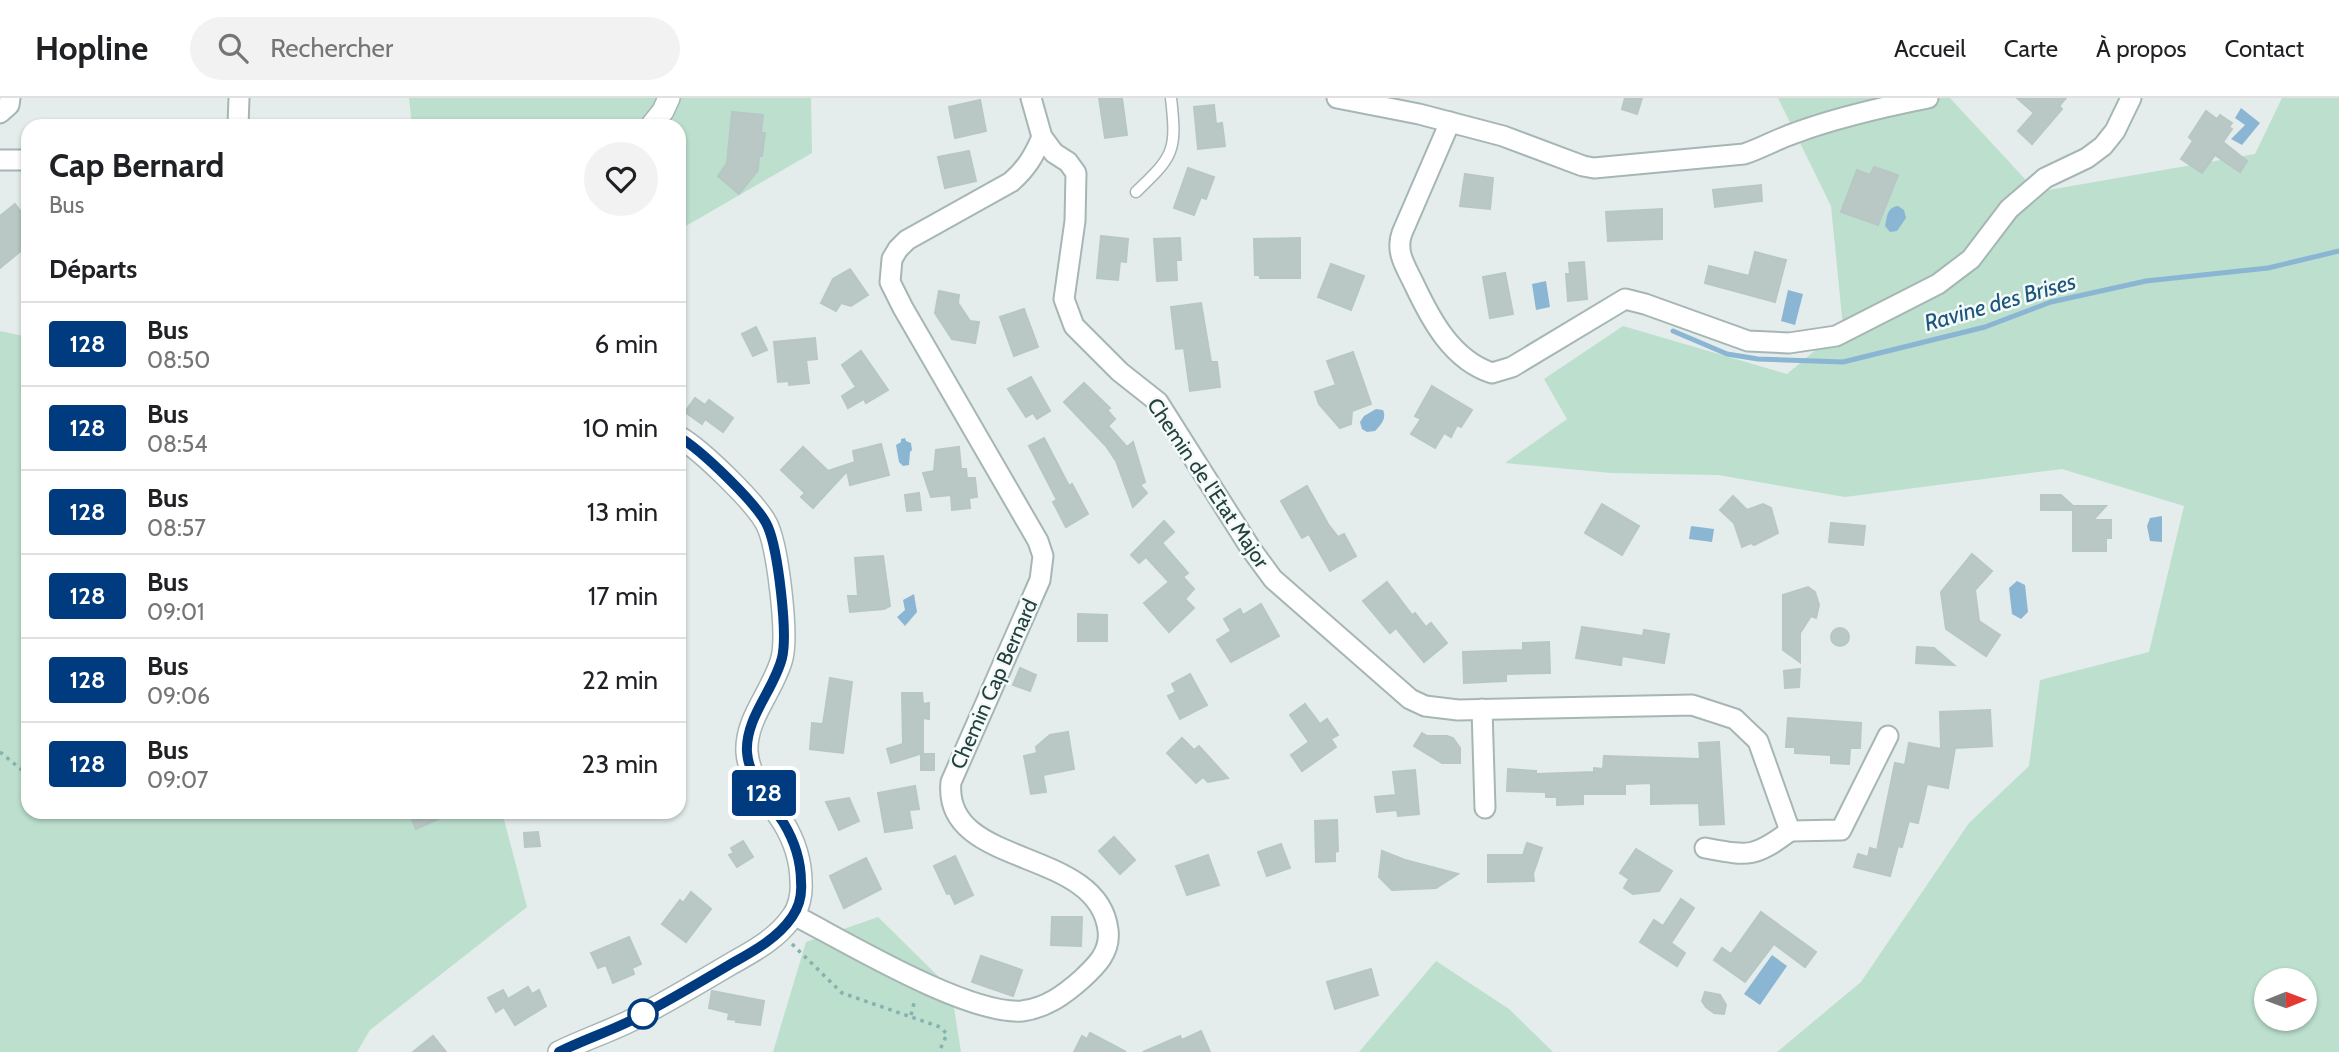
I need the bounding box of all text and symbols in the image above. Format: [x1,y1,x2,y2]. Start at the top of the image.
search box [190,17,680,80]
text: Hopline [35,28,148,68]
icon: search [214,29,252,67]
text: Rechercher [270,32,393,64]
text: Accueil [1894,34,1966,63]
text: Carte [2004,34,2058,63]
text: À propos [2096,34,2187,63]
text: Contact [2225,34,2304,63]
button: heart [584,142,658,216]
text: Cap Bernard [49,145,224,185]
text: Bus [49,191,84,219]
text: Départs [49,253,137,285]
water label: Ravine des Brises [1921,267,2079,337]
text: Bus [147,314,188,346]
text: 6 min [595,328,658,360]
text: 128 [69,329,106,358]
text: 08:50 [147,346,210,374]
street label: Chemin de l'Etat Major [1141,393,1275,573]
text: Bus [147,398,188,430]
text: 10 min [583,412,658,444]
text: 128 [69,413,106,442]
text: 08:54 [147,430,208,458]
text: Bus [147,482,188,514]
text: 13 min [587,496,658,528]
text: 128 [69,497,106,526]
text: 08:57 [147,514,206,542]
text: Bus [147,566,188,598]
text: 17 min [588,580,658,612]
text: 128 [69,581,106,610]
street label: Chemin Cap Bernard [945,595,1042,773]
text: 09:01 [147,598,204,626]
text: Bus [147,650,188,682]
text: 22 min [582,664,658,696]
text: 128 [69,665,106,694]
text: 09:06 [147,682,210,710]
text: Bus [147,734,188,766]
text: 23 min [582,748,658,780]
text: 128 [69,749,106,778]
text: 09:07 [147,766,208,794]
line badge: 128 [724,770,804,816]
text: 128 [746,778,782,807]
north arrow [2254,968,2317,1031]
map controls [2254,968,2317,1031]
unlabelled marker [628,999,658,1029]

